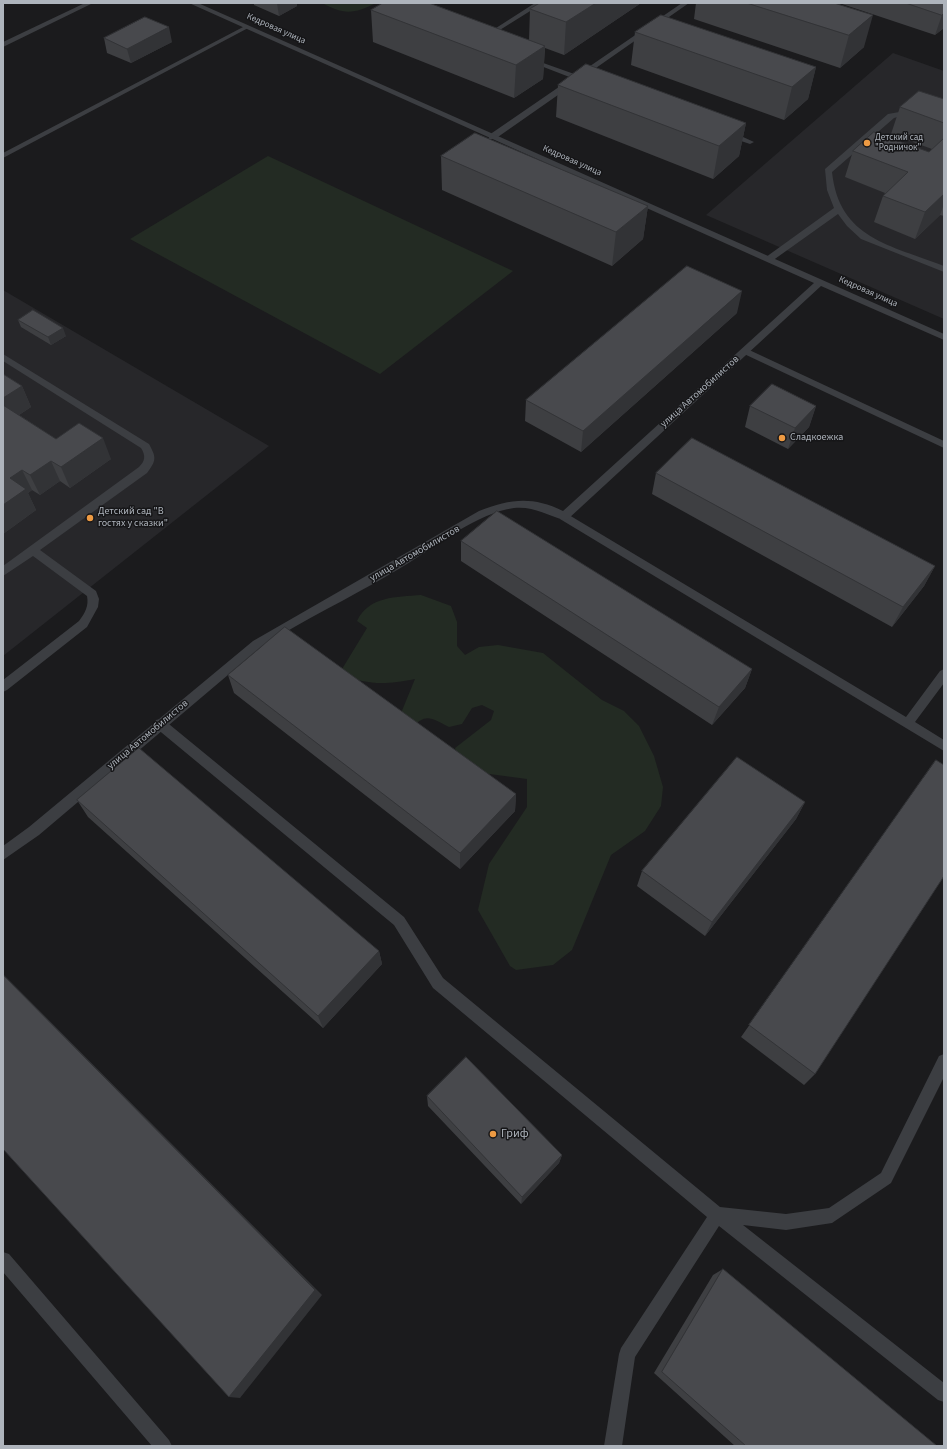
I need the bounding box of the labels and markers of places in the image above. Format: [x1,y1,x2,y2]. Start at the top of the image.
place label: Детский сад "Родничок" [875,133,923,154]
marker: Детский сад "Родничок" [862,138,872,148]
place label: Сладкоежка [790,432,843,444]
marker: Сладкоежка [777,433,787,443]
place label: Детский сад "В гостях у сказки" [98,506,168,530]
marker: Детский сад "В гостях у сказки" [85,513,95,523]
place label: Гриф [501,1127,529,1141]
marker: Гриф [488,1129,498,1139]

